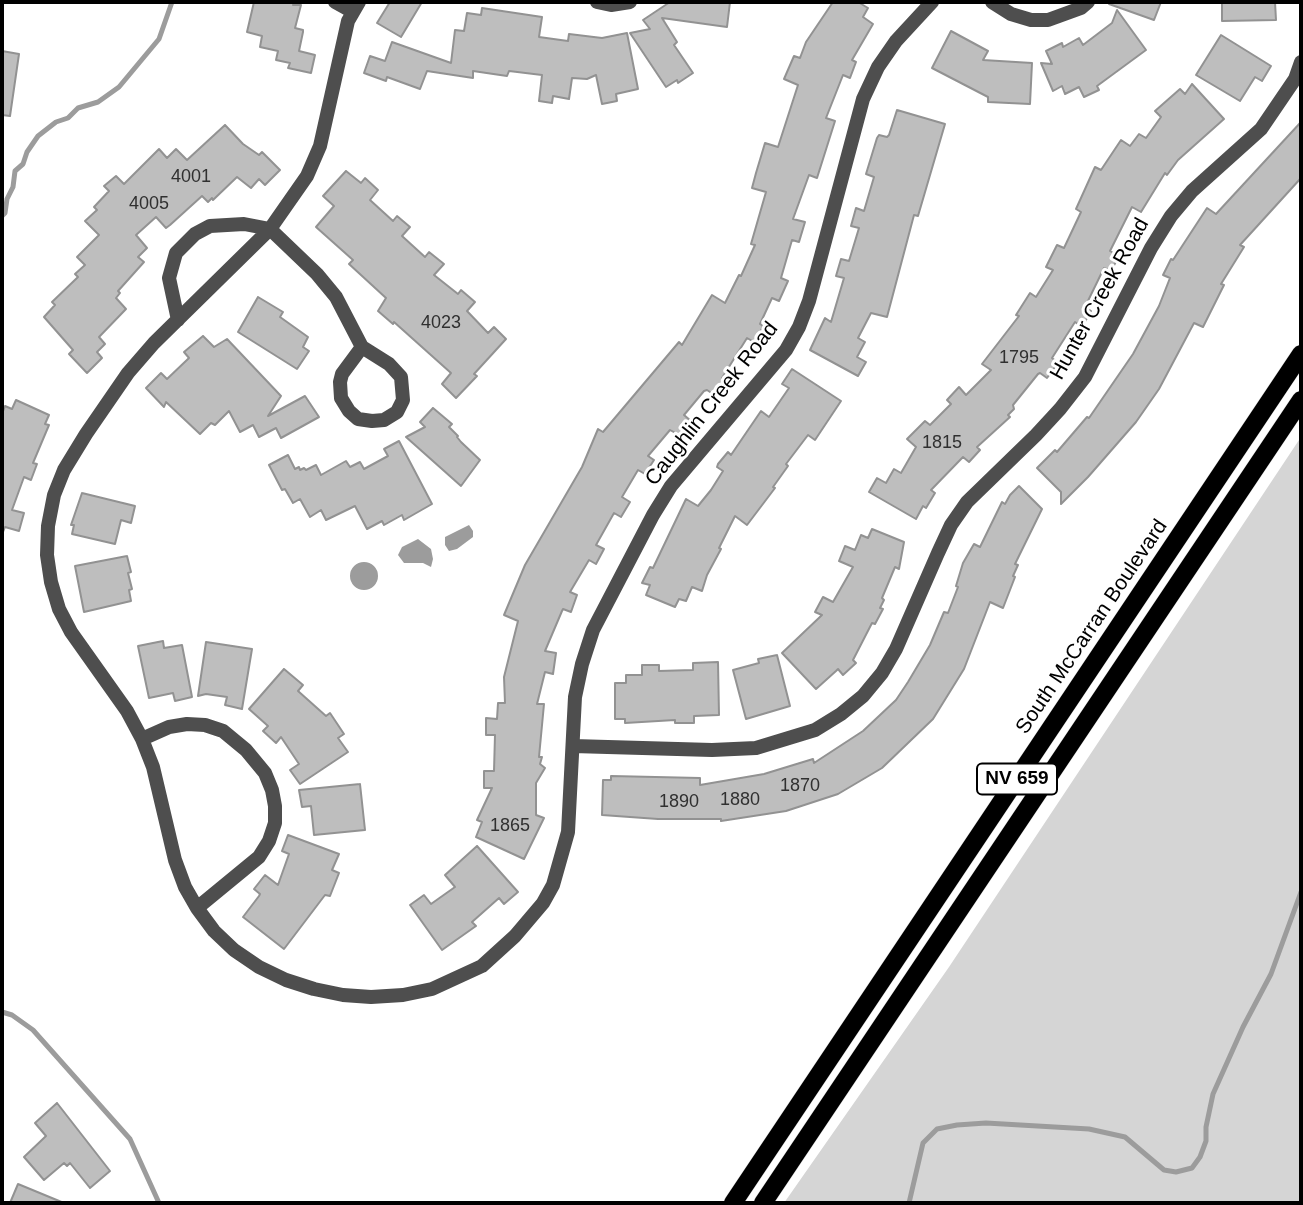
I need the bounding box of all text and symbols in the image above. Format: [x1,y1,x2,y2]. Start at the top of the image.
house number: 4001 [171,166,211,188]
house number: 4005 [129,193,169,215]
street label: Hunter Creek Road [1045,214,1155,384]
house number: 4023 [421,312,461,334]
street label: Caughlin Creek Road [640,317,784,491]
house number: 1795 [999,347,1039,369]
house number: 1815 [922,432,962,454]
street label: South McCarran Boulevard [1011,515,1173,739]
road number: NV 659 [977,764,1057,794]
house number: 1870 [780,775,820,797]
house number: 1880 [720,789,760,811]
house number: 1890 [659,791,699,813]
house number: 1865 [490,815,530,837]

